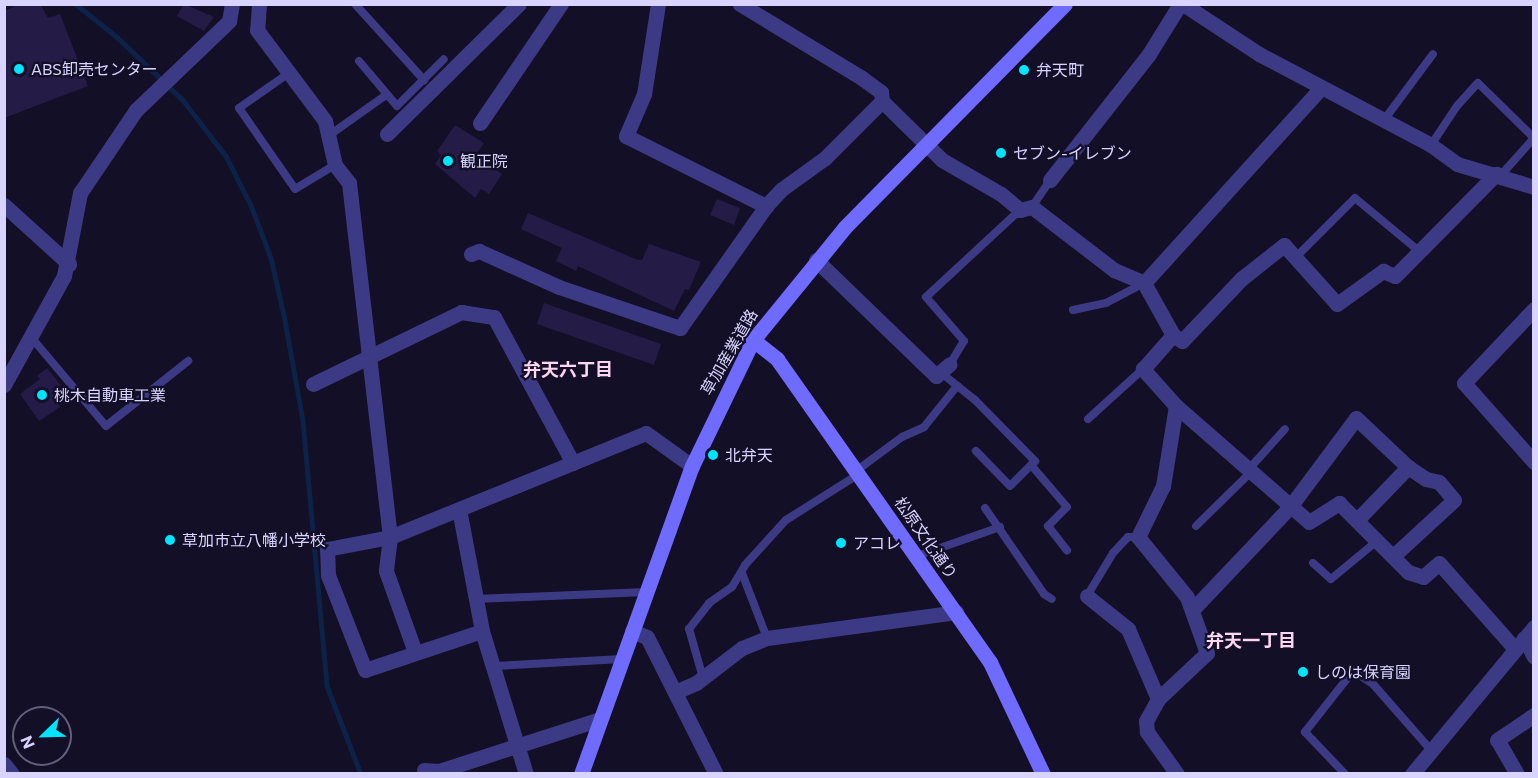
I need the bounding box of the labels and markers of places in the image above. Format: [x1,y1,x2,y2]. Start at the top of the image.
place label: ABS卸売センター [31,59,158,79]
place label: 弁天町 [1036,60,1084,80]
marker: ABS卸売センター [12,62,26,76]
marker: 弁天町 [1017,63,1031,77]
place label: セブン-イレブン [1013,143,1132,163]
marker: セブン-イレブン [994,146,1008,160]
place label: 観正院 [460,151,508,171]
marker: 観正院 [441,154,455,168]
place label: 桃木自動車工業 [54,385,166,405]
marker: 桃木自動車工業 [35,388,49,402]
place label: 北弁天 [725,445,773,465]
marker: 北弁天 [706,448,720,462]
place label: 草加市立八幡小学校 [182,530,326,550]
marker: 草加市立八幡小学校 [163,533,177,547]
place label: アコレ [853,533,901,553]
marker: アコレ [834,536,848,550]
place label: しのは保育園 [1315,662,1411,682]
marker: しのは保育園 [1296,665,1310,679]

